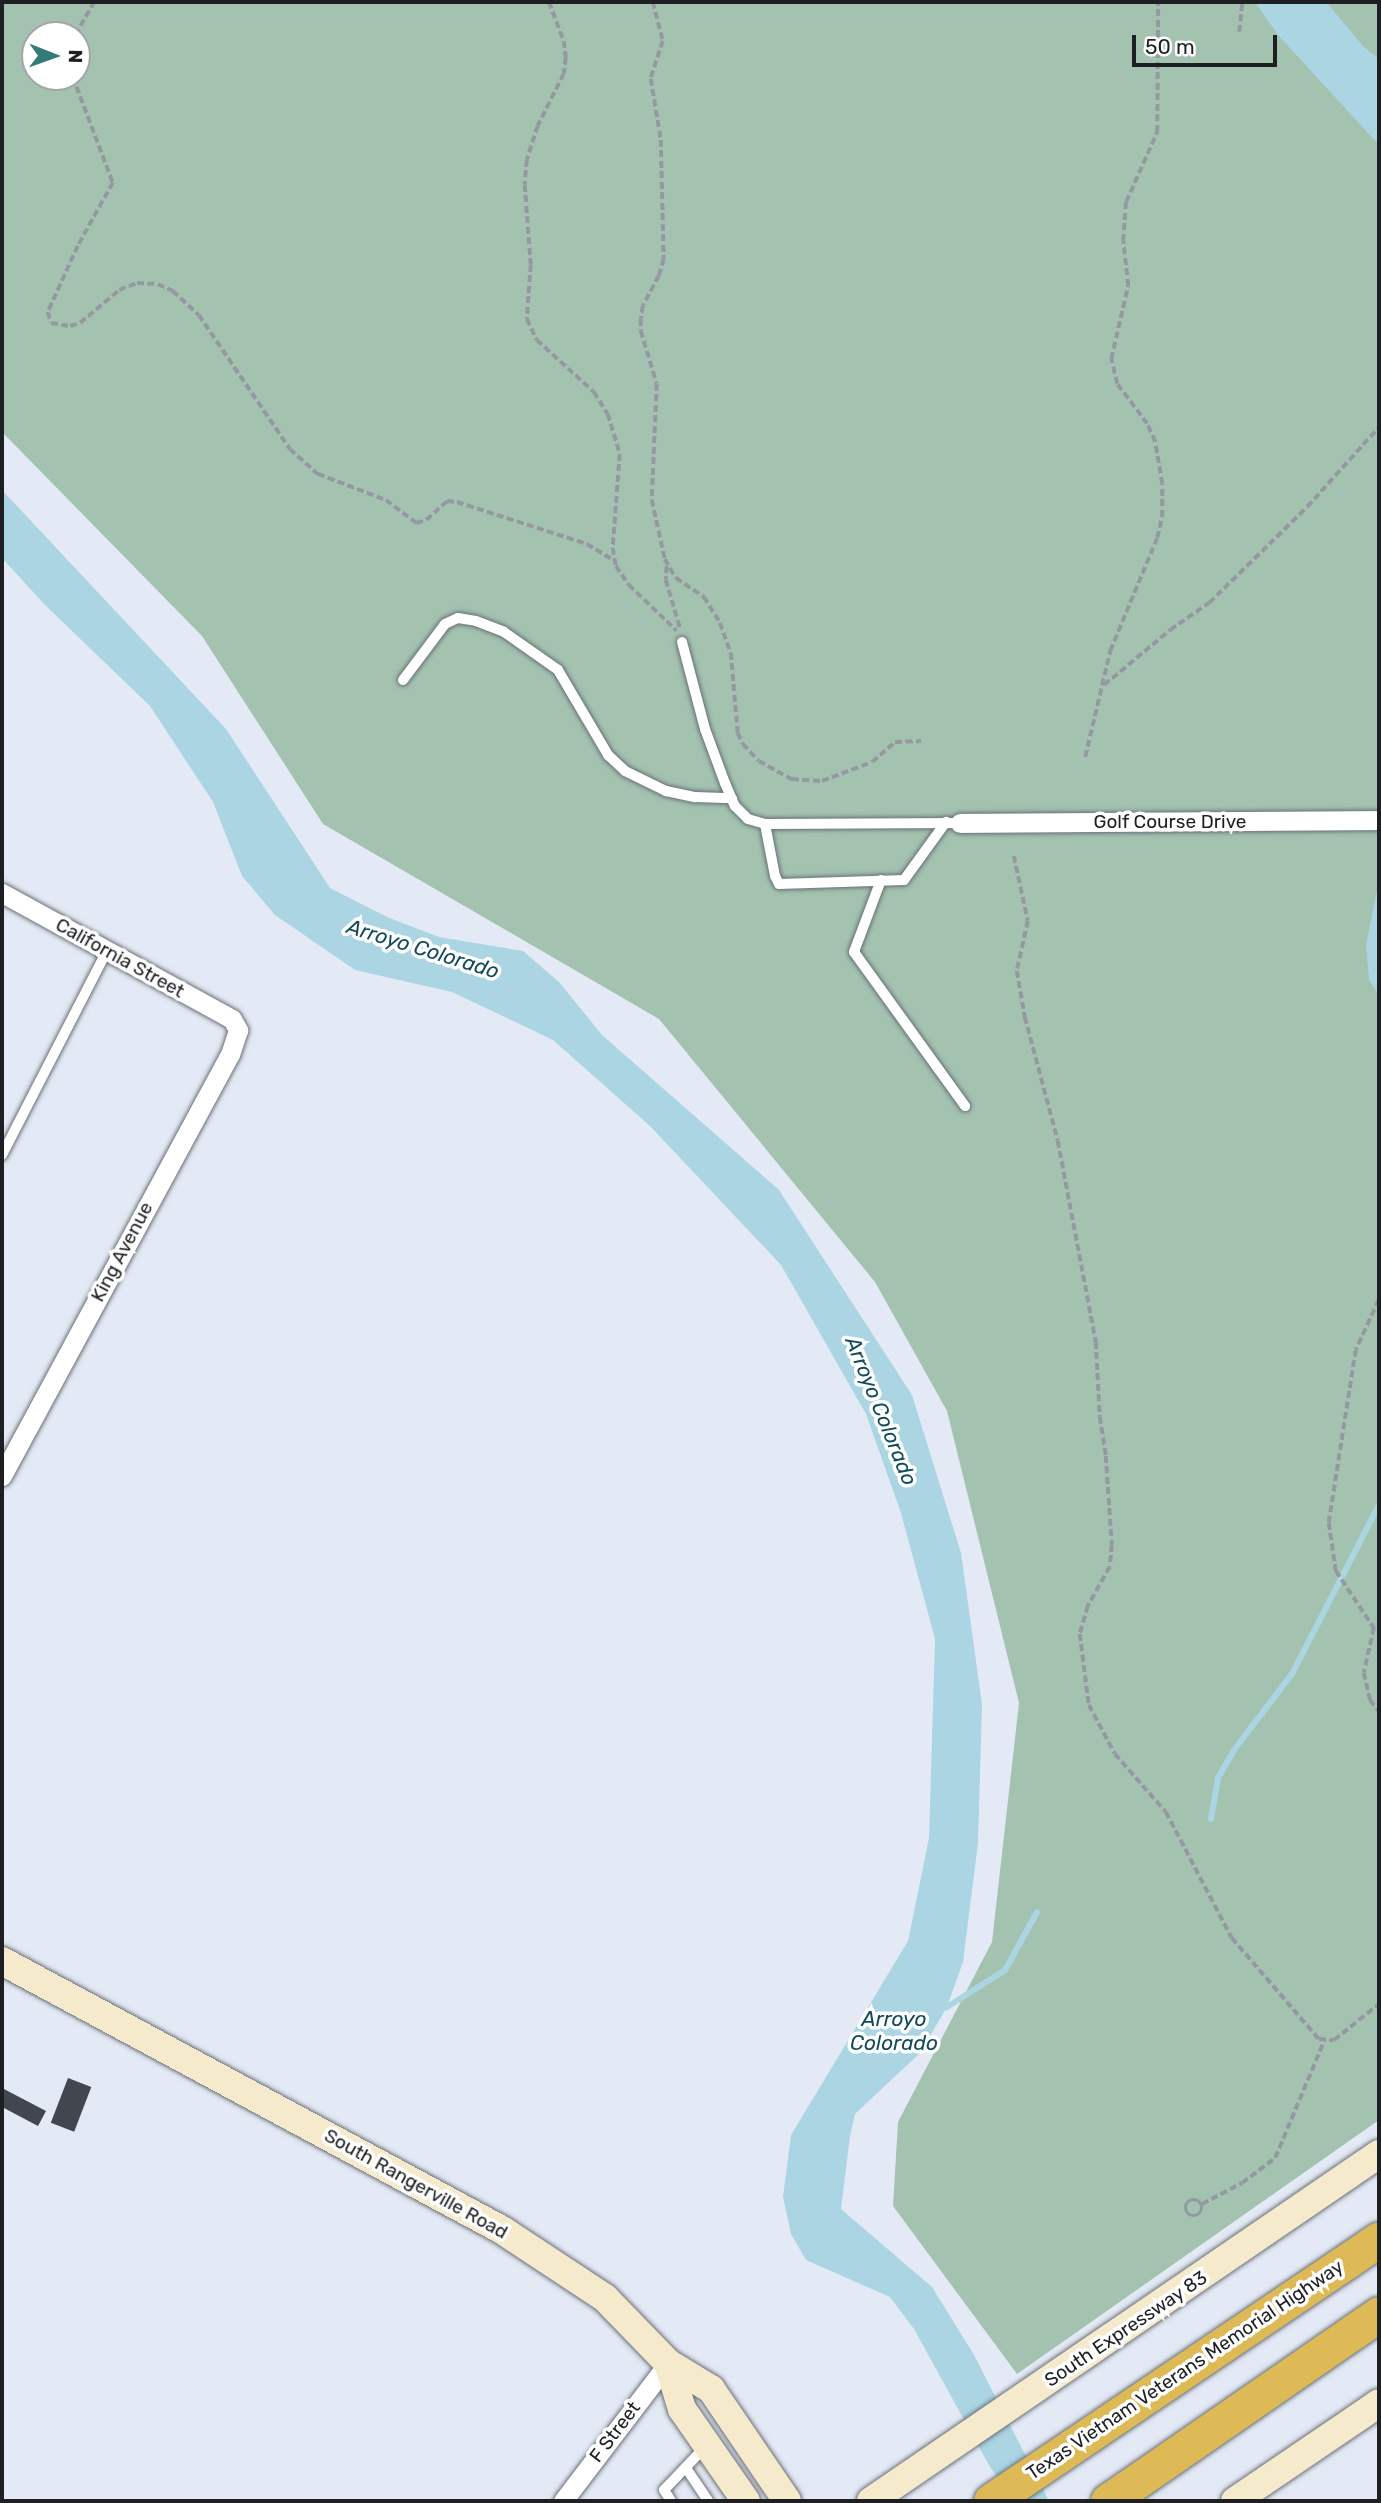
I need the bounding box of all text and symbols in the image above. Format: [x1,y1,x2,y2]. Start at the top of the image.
north arrow [21,21,91,91]
scale bar [1136,21,1281,65]
text: 50 m [1145,34,1195,59]
text: N [64,49,87,63]
street label: Golf Course Drive [1093,811,1247,833]
street label: California Street [52,913,188,1003]
water label: Arroyo Colorado [344,914,502,984]
street label: King Avenue [86,1198,158,1306]
water label: Arroyo Colorado [840,1333,922,1489]
water label: Arroyo Colorado [850,2006,938,2056]
street label: South Rangerville Road [320,2124,512,2244]
street label: Texas Vietnam Veterans Memorial Highway [1022,2255,1348,2485]
street label: South Expressway 83 [1040,2266,1212,2392]
street label: F Street [585,2397,645,2467]

